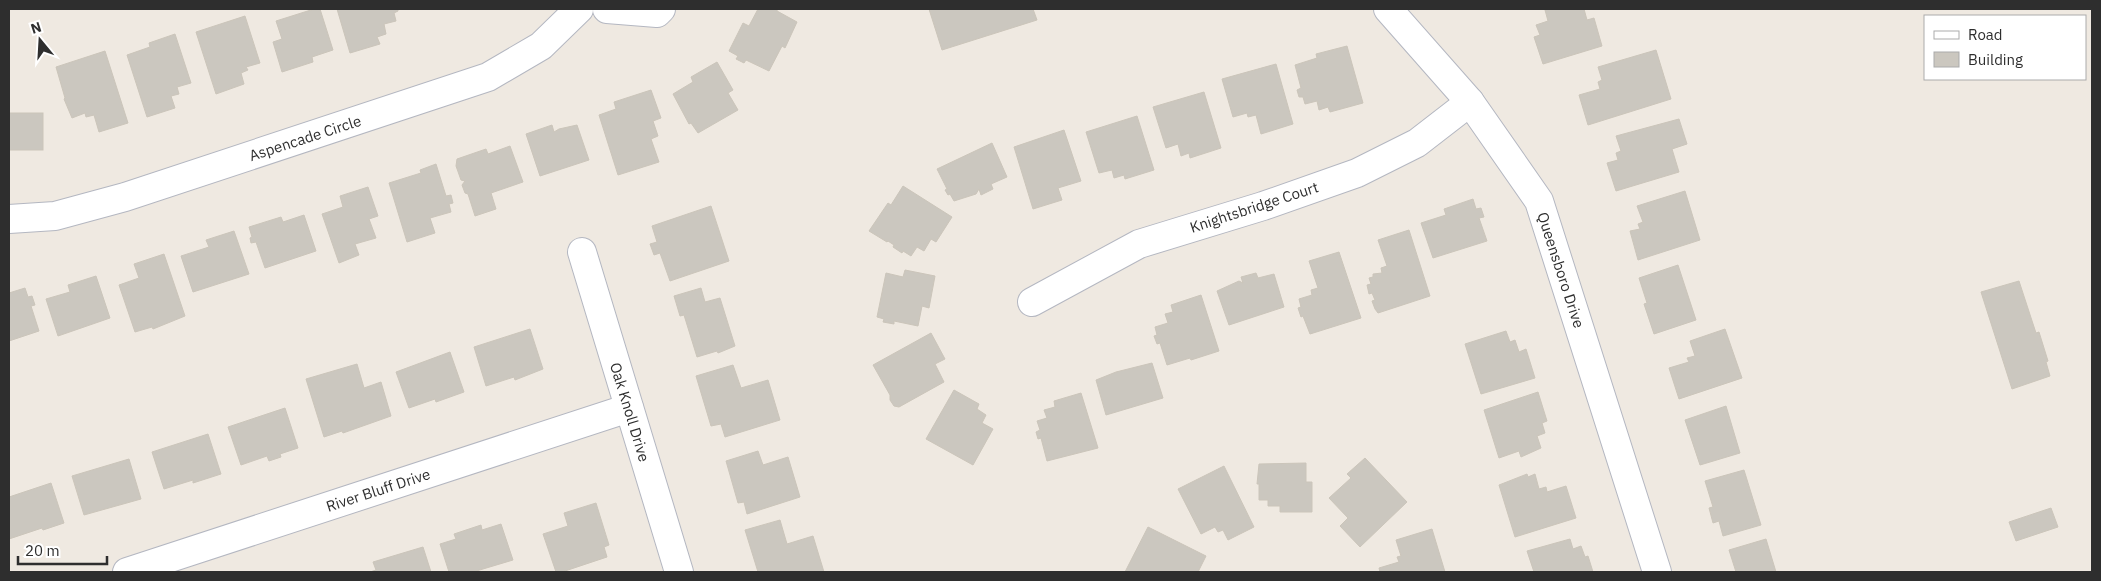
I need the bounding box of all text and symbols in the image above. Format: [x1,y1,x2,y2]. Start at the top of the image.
north arrow [15,15,65,65]
legend [1924,15,2086,80]
text: N [28,18,44,38]
text: Road [1968,25,2003,44]
text: Building [1968,50,2023,69]
street label: Aspencade Circle [247,111,363,165]
street label: Knightsbridge Court [1187,177,1321,237]
street label: Queensboro Drive [1533,210,1589,330]
street label: Oak Knoll Drive [606,360,654,464]
street label: River Bluff Drive [324,464,432,516]
scale bar [18,534,106,566]
text: 20 m [25,541,60,560]

